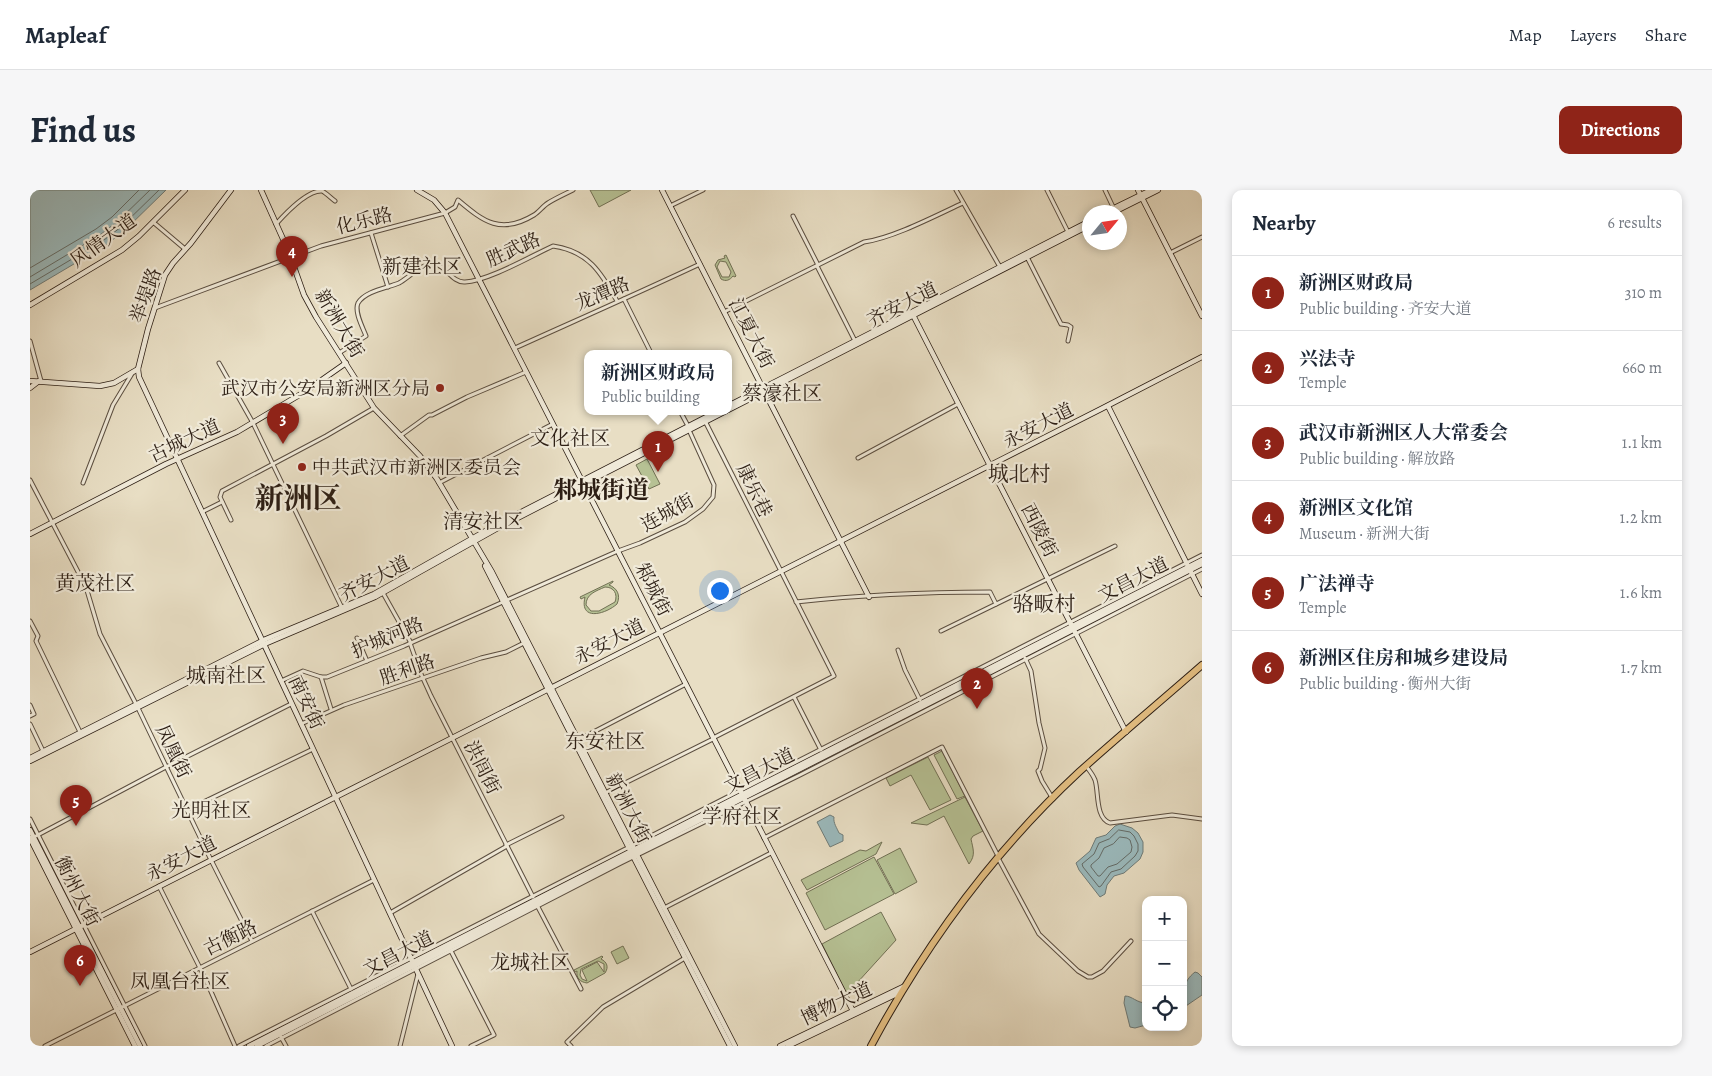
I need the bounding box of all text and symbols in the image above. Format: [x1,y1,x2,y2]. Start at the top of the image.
text: Mapleaf [25,19,107,51]
text: Map [1509,23,1542,47]
text: Layers [1570,23,1617,47]
text: Share [1645,23,1687,47]
text: Find us [30,106,136,154]
button: Directions [1559,106,1682,154]
street label: 化乐路 [333,201,395,240]
north arrow [1082,205,1127,250]
street label: 风情大道 [65,208,142,274]
text: Nearby [1252,209,1315,237]
text: 6 results [1608,212,1662,234]
street label: 胜武路 [482,226,545,273]
pin: 4 [276,236,308,277]
district label: 新建社区 [382,253,462,280]
street label: 举堤路 [124,264,168,327]
text: 新洲区财政局 [1299,270,1413,296]
street label: 龙潭路 [571,271,634,317]
street label: 齐安大道 [863,276,942,334]
text: 1 [1265,282,1271,304]
text: 310 m [1625,282,1662,304]
street label: 新洲大街 [308,284,370,363]
street label: 江夏大街 [722,294,780,373]
text: Public building · 齐安大道 [1299,298,1472,320]
text: 兴法寺 [1299,346,1356,372]
popup [584,350,732,415]
text: 2 [1264,357,1272,379]
text: 660 m [1622,357,1662,379]
text: 新洲区财政局 [601,360,715,386]
text: Temple [1299,372,1347,394]
place label: 武汉市公安局新洲区分局 [221,376,430,402]
district label: 蔡濠社区 [742,380,822,407]
marker: 武汉市公安局新洲区分局 [434,382,446,394]
text: Public building [601,386,700,408]
street label: 永安大道 [999,397,1078,455]
pin: 3 [267,403,299,444]
street label: 古城大道 [144,413,224,469]
text: 武汉市新洲区人大常委会 [1299,420,1508,446]
district label: 文化社区 [530,425,610,452]
pin: 1 [642,431,674,472]
text: 3 [1265,432,1271,454]
text: 1.1 km [1622,432,1662,454]
text: Public building · 解放路 [1299,448,1456,470]
place label: 中共武汉市新洲区委员会 [312,455,521,481]
street label: 康乐巷 [730,459,778,522]
district label: 城北村 [988,460,1051,488]
marker: 中共武汉市新洲区委员会 [296,461,308,473]
district label: 邾城街道 [553,474,649,506]
district label: 新洲区 [254,479,342,518]
street label: 连城街 [636,488,699,538]
text: 新洲区文化馆 [1299,495,1413,521]
street label: 西陵街 [1015,499,1064,562]
text: 4 [1264,507,1272,529]
text: 1.2 km [1620,507,1662,529]
district label: 清安社区 [443,508,523,535]
text: Museum · 新洲大街 [1299,523,1430,545]
street label: 齐安大道 [335,550,414,608]
street label: 文昌大道 [1094,551,1173,609]
street label: 邾城街 [629,558,678,621]
district label: 黄茂社区 [55,570,135,597]
text: 广法禅寺 [1299,571,1375,597]
your location [707,578,733,604]
text: 5 [1265,582,1271,604]
text: 1.6 km [1620,582,1662,604]
district label: 骆畈村 [1013,590,1076,618]
text: Temple [1299,597,1347,619]
street label: 护城河路 [347,611,427,665]
street label: 永安大道 [570,613,649,671]
text: 新洲区住房和城乡建设局 [1299,645,1508,671]
street label: 胜利路 [376,648,439,692]
text: 6 [1264,657,1272,679]
text: 1.7 km [1620,657,1662,679]
district label: 城南社区 [186,662,266,689]
pin: 2 [961,668,993,709]
street label: 南安街 [282,671,330,734]
text: Public building · 衡州大街 [1299,673,1472,695]
street label: 凤凰街 [149,720,197,783]
district label: 东安社区 [565,728,645,755]
street label: 洪闾街 [458,736,507,799]
street label: 文昌大道 [720,742,799,800]
street label: 新洲大街 [599,769,657,848]
pin: 5 [60,785,92,826]
district label: 光明社区 [171,797,251,824]
district label: 学府社区 [702,803,782,830]
street label: 永安大道 [142,830,221,888]
street label: 衡州大街 [48,852,106,931]
map controls [1142,896,1187,1031]
button: + [1142,896,1187,941]
street label: 古衡路 [199,914,262,962]
street label: 文昌大道 [359,925,438,983]
button: − [1142,941,1187,986]
pin: 6 [64,945,96,986]
district label: 龙城社区 [490,949,570,976]
district label: 凤凰台社区 [130,968,230,995]
street label: 博物大道 [796,976,876,1032]
button: locate [1142,986,1187,1031]

